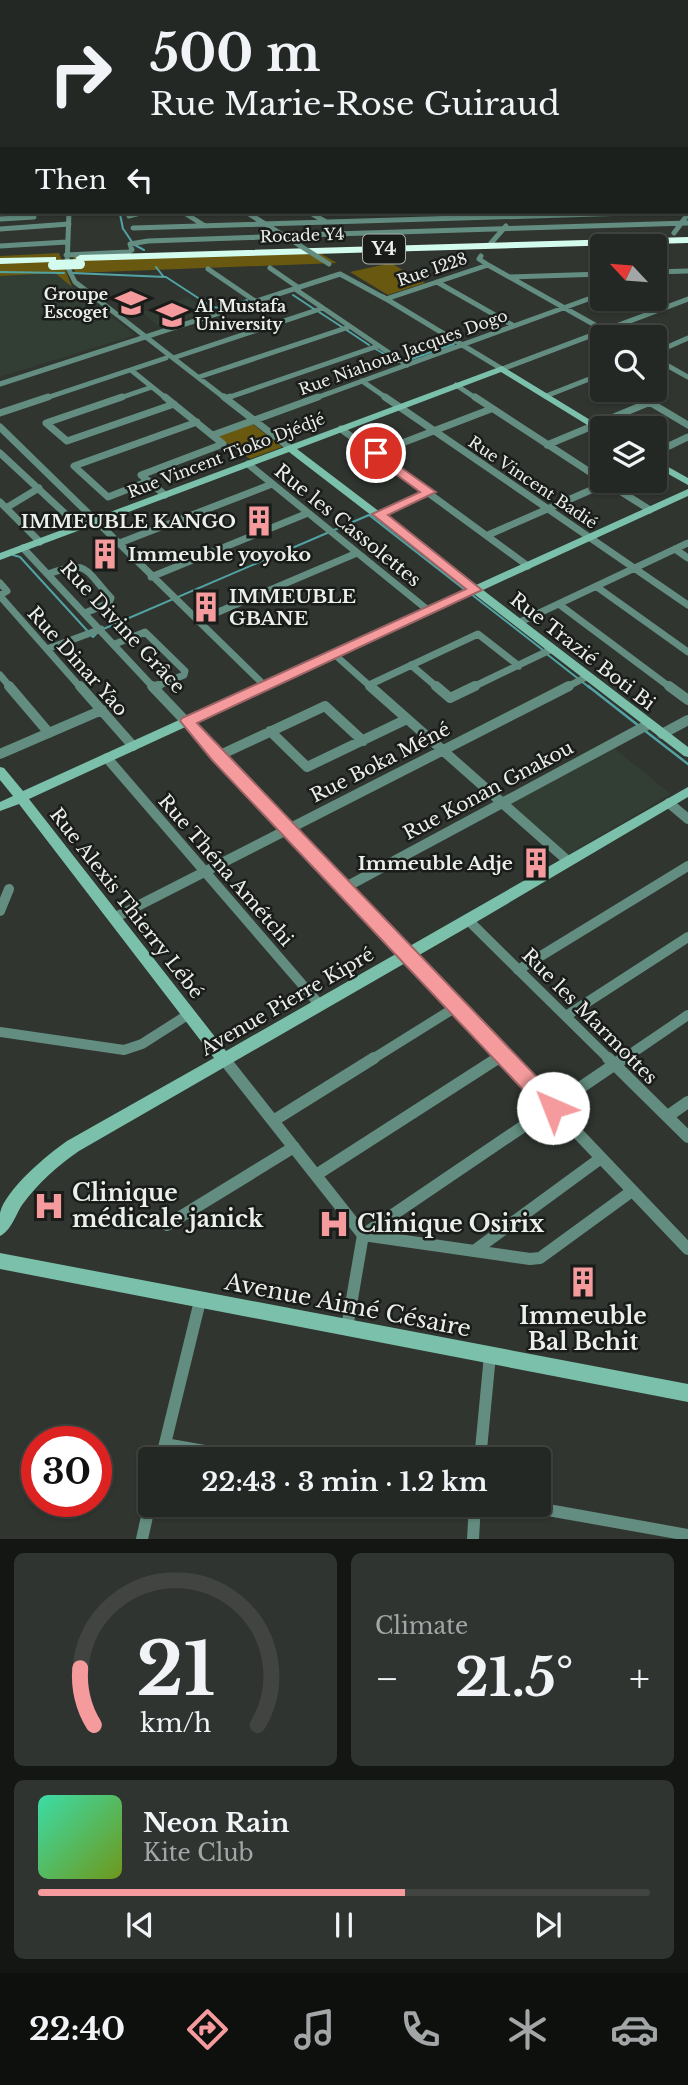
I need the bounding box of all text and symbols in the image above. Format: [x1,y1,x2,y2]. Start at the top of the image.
text: 500 m [150,23,320,84]
icon: right [35,28,126,119]
text: Rue Marie-Rose Guiraud [150,84,560,124]
icon: left [121,161,159,199]
text: Then [35,164,107,196]
street label: Rocade Y4 [259,224,345,246]
road number: Y4 [363,234,405,264]
north arrow [590,234,667,312]
map controls [590,234,667,493]
street label: Rue I228 [394,248,470,290]
place label: Groupe Escoget [44,284,109,322]
school or university icon: Groupe Escoget [114,286,148,320]
place label: Al Mustafa University [194,296,286,334]
school or university icon: Al Mustafa University [155,298,189,332]
street label: Rue Niahoua Jacques Dogo [296,305,510,399]
button: search [590,325,667,402]
street label: Rue Vincent Tioko Djédjé [124,408,328,502]
button: layers [590,416,667,493]
pin [346,423,406,483]
street label: Rue Vincent Badié [465,431,601,533]
icon: arrive [357,434,395,472]
street label: Rue les Cassolettes [270,459,425,591]
building icon: IMMEUBLE KANGO [242,504,276,538]
place label: IMMEUBLE KANGO [21,510,236,533]
building icon: Immeuble yoyoko [88,537,122,571]
place label: Immeuble yoyoko [128,543,311,566]
street label: Rue Divine Grâce [56,557,190,698]
place label: IMMEUBLE GBANE [229,585,356,630]
street label: Rue Trazié Boti Bi [506,588,660,715]
building icon: IMMEUBLE GBANE [189,590,223,624]
street label: Rue Dinar Yao [22,602,133,721]
street label: Rue Boka Méné [307,717,454,808]
street label: Rue Konan Gnakou [399,736,577,845]
street label: Rue Théna Amétchi [153,790,298,951]
street label: Rue Alexis Thierry Lébé [45,804,208,1003]
building icon: Immeuble Adje [519,846,553,880]
place label: Immeuble Adje [358,852,513,875]
street label: Avenue Pierre Kipré [196,942,378,1061]
street label: Rue les Marmottes [517,944,662,1089]
position arrow [516,1071,590,1145]
place label: Clinique médicale janick [72,1179,264,1233]
hospital icon: Clinique médicale janick [32,1189,66,1223]
hospital icon: Clinique Osirix [317,1207,351,1241]
place label: Clinique Osirix [357,1210,544,1238]
building icon: Immeuble Bal Bchit [566,1265,600,1299]
street label: Avenue Aimé Césaire [222,1267,473,1343]
place label: Immeuble Bal Bchit [519,1302,647,1356]
speed limit sign: 30 [21,1426,112,1517]
text: 22:43 · 3 min · 1.2 km [202,1466,487,1498]
text: Climate [375,1612,468,1640]
text: 21 [136,1625,215,1716]
text: 21.5° [455,1646,573,1710]
text: − [375,1655,399,1702]
text: + [629,1655,650,1702]
text: km/h [140,1708,211,1739]
text: Neon Rain [143,1807,289,1839]
text: Kite Club [143,1839,254,1867]
icon: previous [121,1906,159,1944]
icon: pause [325,1906,363,1944]
icon: next [529,1906,567,1944]
icon: directions [183,2005,232,2054]
icon: music [290,2005,339,2054]
icon: phone [396,2005,445,2054]
icon: climate [503,2005,552,2054]
icon: car [610,2005,659,2054]
text: 22:40 [29,2009,125,2049]

